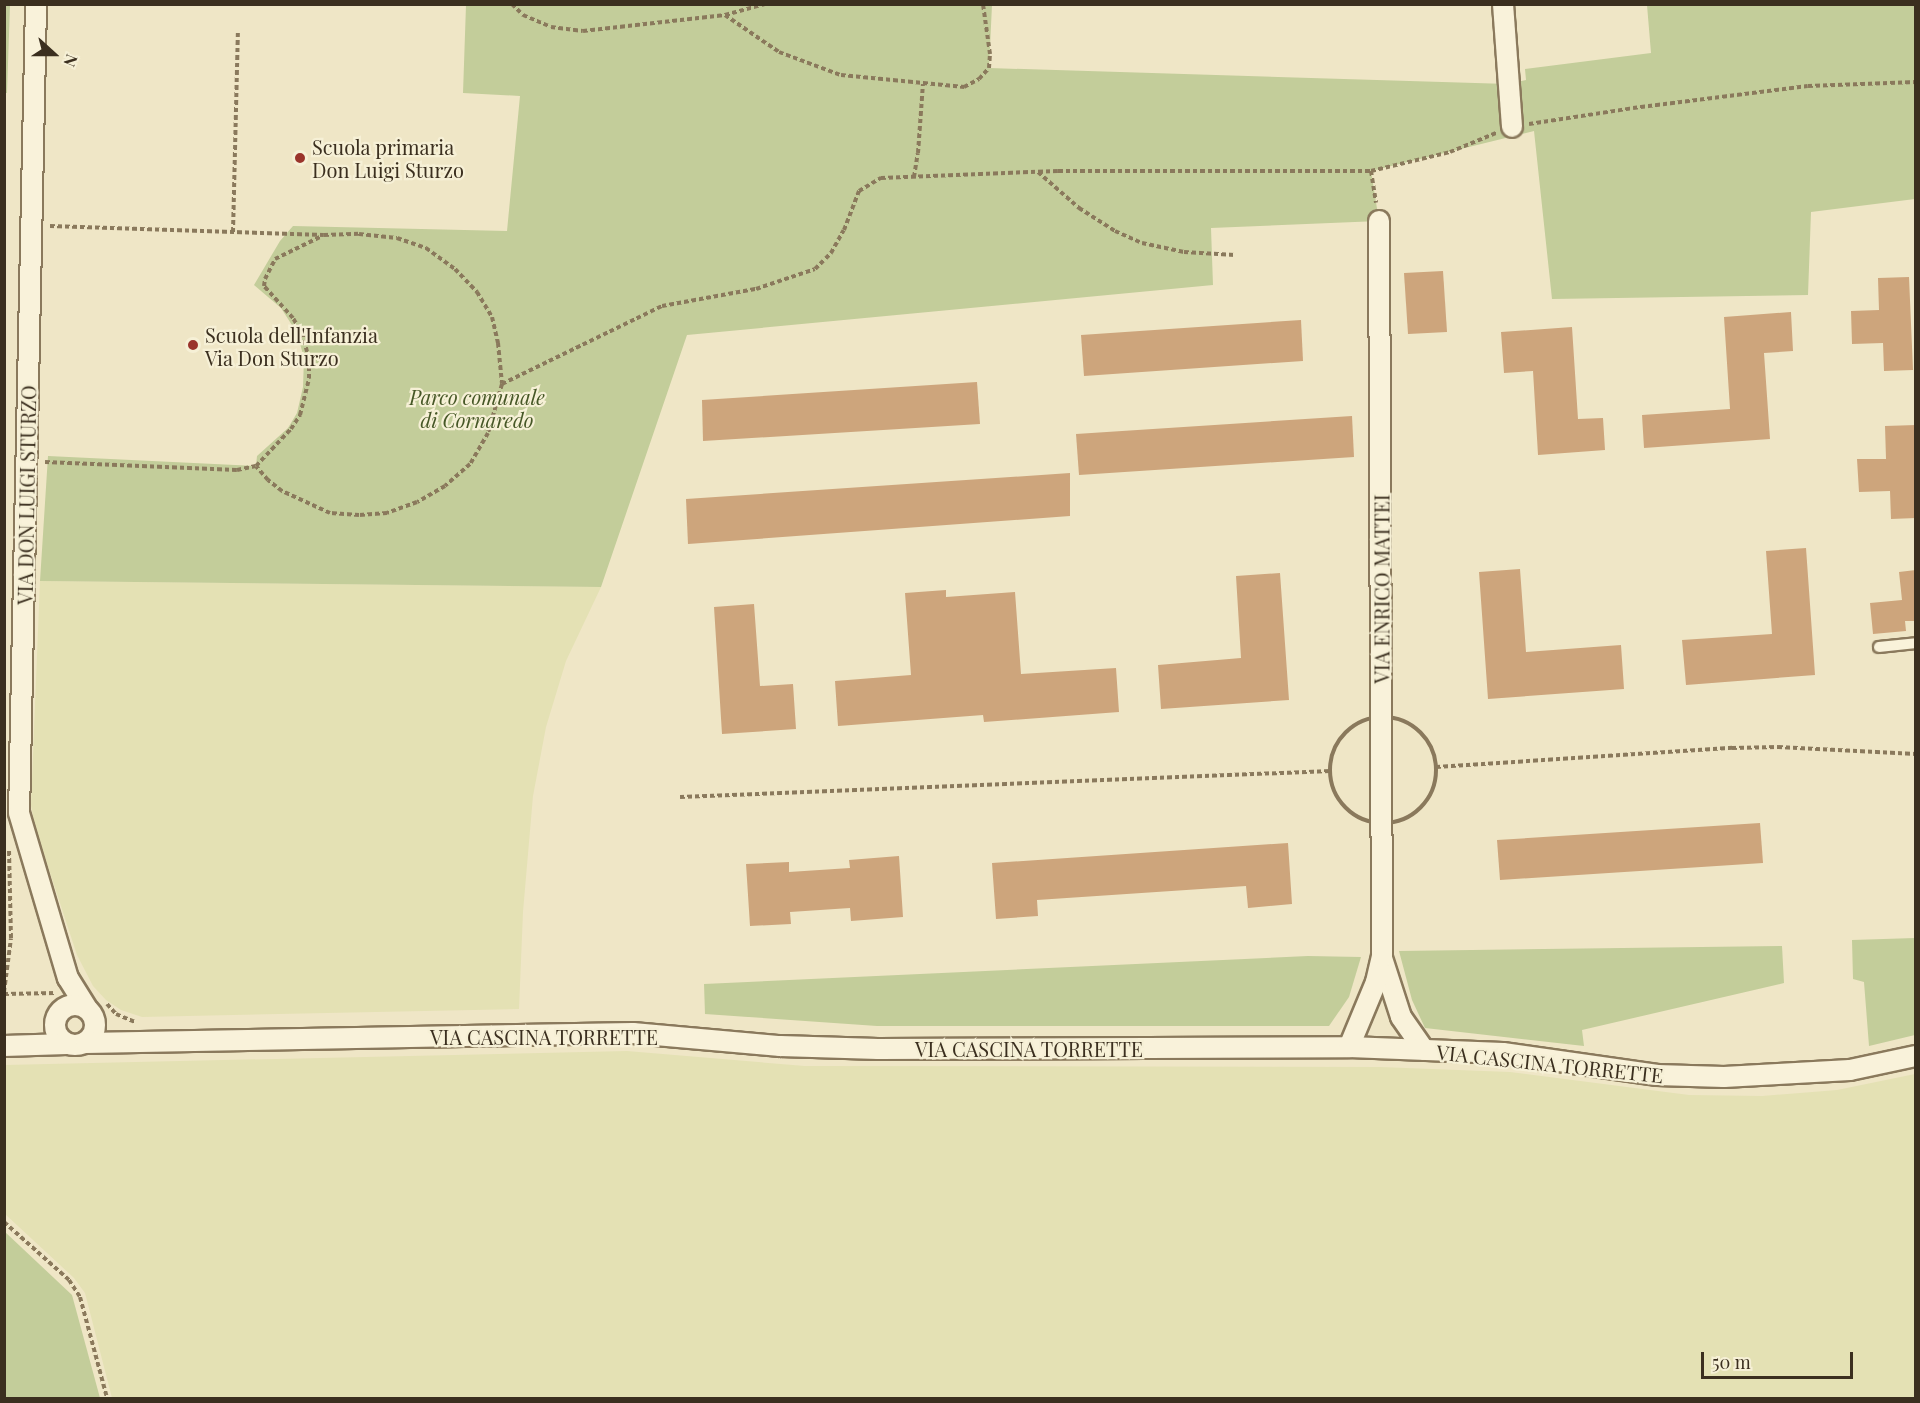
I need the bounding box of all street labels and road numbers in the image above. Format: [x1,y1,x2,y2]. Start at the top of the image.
street label: VIA DON LUIGI STURZO [12,385,40,605]
street label: VIA ENRICO MATTEI [1369,494,1393,684]
street label: VIA CASCINA TORRETTE [430,1024,658,1048]
street label: VIA CASCINA TORRETTE [915,1036,1143,1060]
street label: VIA CASCINA TORRETTE [1435,1039,1665,1087]

